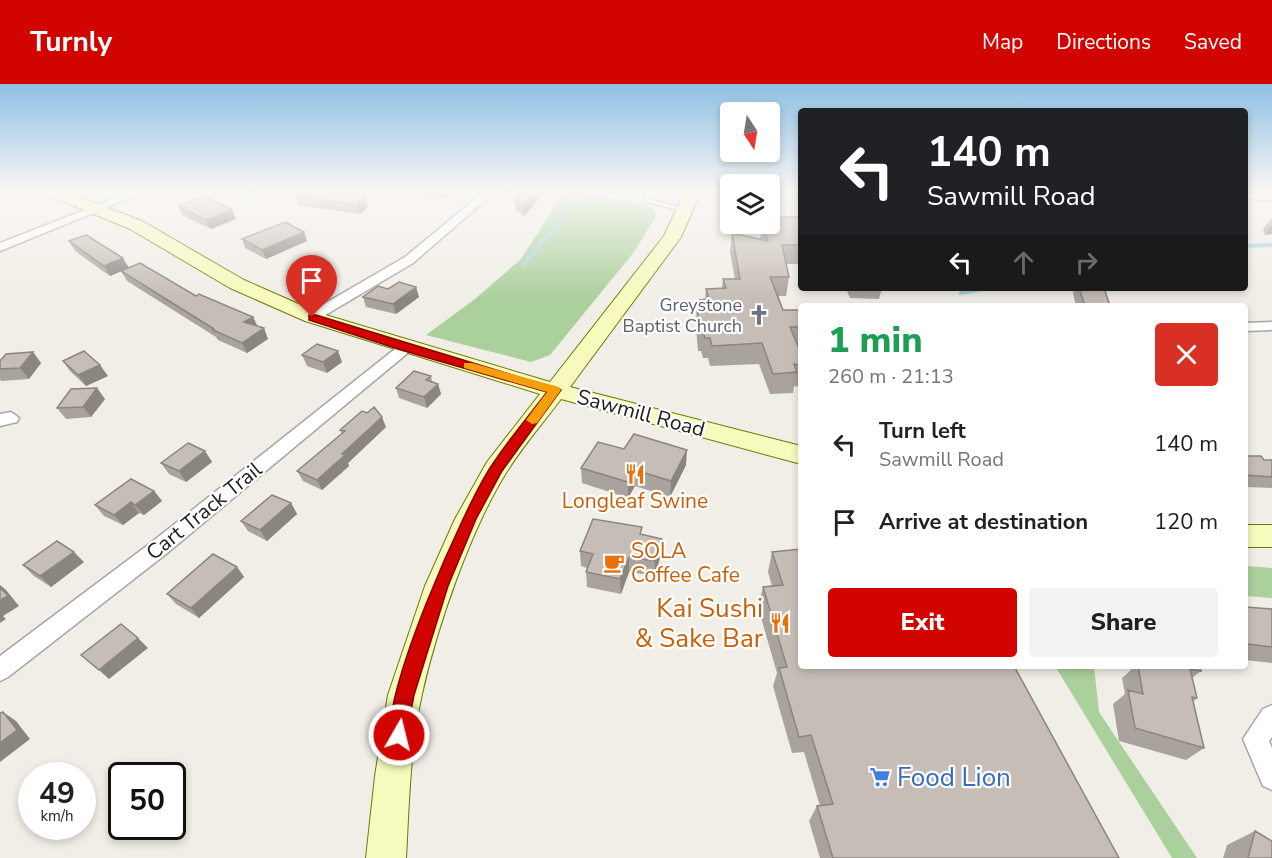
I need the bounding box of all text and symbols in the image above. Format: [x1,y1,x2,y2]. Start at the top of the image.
text: Turnly [30,23,112,61]
text: Map [982,28,1023,56]
text: Directions [1056,28,1151,56]
text: Saved [1184,28,1242,56]
north arrow [720,102,780,162]
map controls [720,102,780,234]
text: 140 m [927,124,1051,181]
icon: left [828,132,906,210]
button: layers [720,174,780,234]
text: Sawmill Road [927,178,1096,215]
icon: left [944,246,977,279]
icon: ahead [1007,246,1040,279]
icon: right [1070,246,1103,279]
pin [286,255,337,317]
icon: arrive [295,264,328,297]
place label: Greystone Baptist Church [623,293,742,338]
church icon: Greystone Baptist Church [747,303,771,327]
text: 1 min [828,316,923,365]
button: close [1155,323,1218,386]
text: 260 m · 21:13 [828,363,954,390]
street label: Sawmill Road [574,383,708,443]
text: Turn left [879,416,966,446]
icon: left [828,428,861,461]
text: 140 m [1154,429,1218,459]
text: Sawmill Road [879,446,1004,473]
street label: Cart Track Trail [140,455,268,566]
restaurant icon: Longleaf Swine [623,462,647,486]
place label: Longleaf Swine [562,487,708,515]
icon: arrive [828,506,861,539]
text: Arrive at destination [879,507,1088,537]
text: 120 m [1154,507,1218,537]
place label: SOLA Coffee Cafe [631,537,740,589]
cafe icon: SOLA Coffee Cafe [602,551,626,575]
button: Exit [828,588,1017,657]
button: Share [1029,588,1218,657]
place label: Kai Sushi & Sake Bar [635,591,764,656]
restaurant icon: Kai Sushi & Sake Bar [768,611,792,635]
position arrow [367,703,431,767]
place label: Food Lion [897,760,1011,795]
speed limit sign: 50 [108,762,186,840]
supermarket icon: Food Lion [868,765,892,789]
text: 49 [39,773,75,814]
text: km/h [40,806,74,826]

